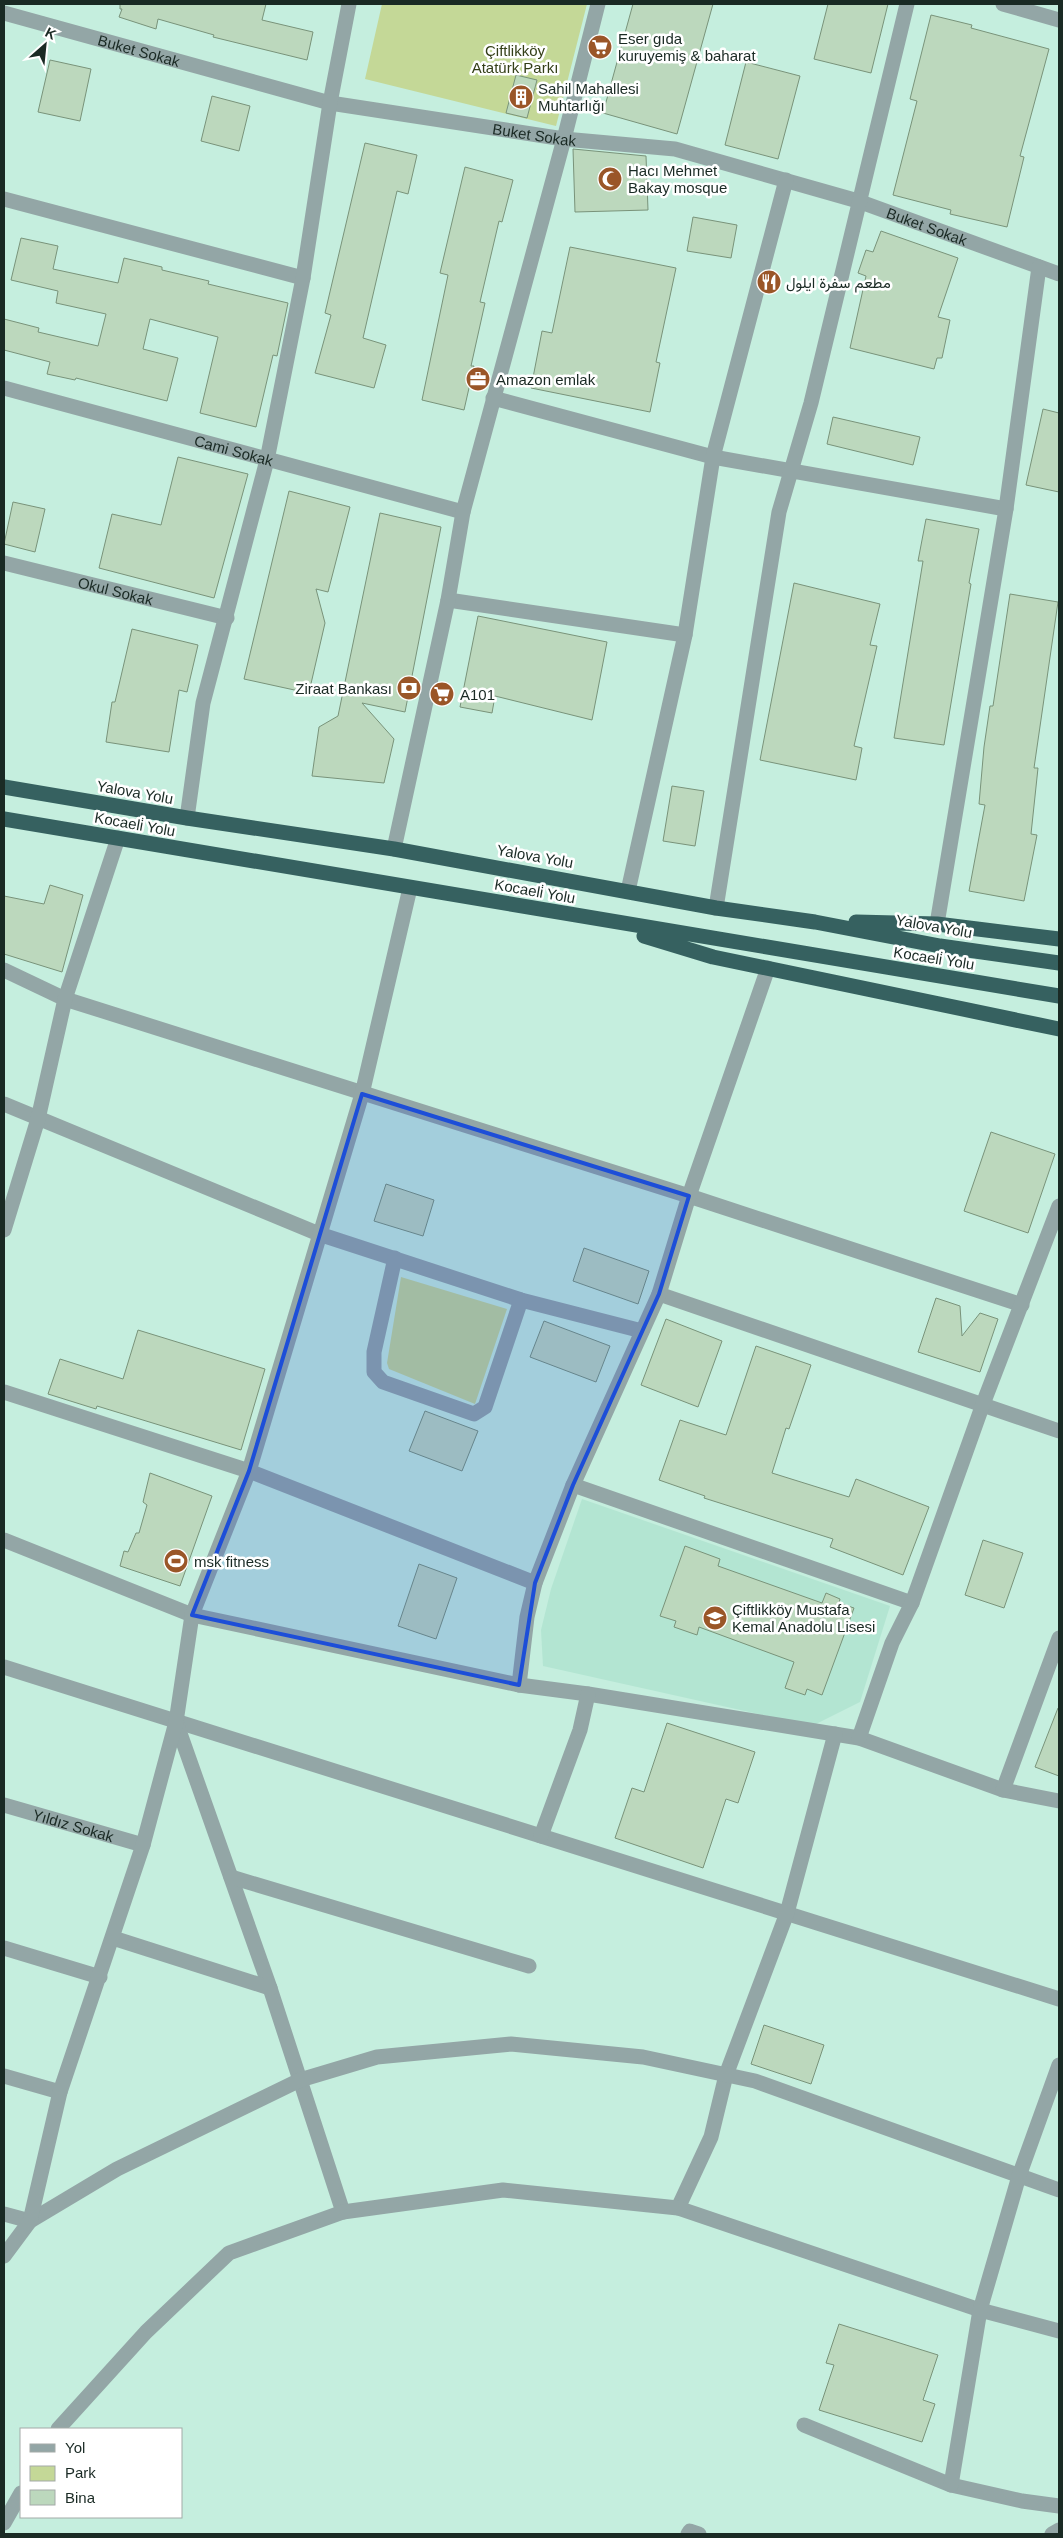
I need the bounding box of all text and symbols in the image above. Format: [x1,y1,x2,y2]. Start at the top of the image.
north arrow [20,20,70,70]
text: K [43,24,59,43]
place label: Eser gıda kuruyemiş & baharat [618,30,756,64]
street label: Buket Sokak [96,31,182,70]
supermarket icon: Eser gıda kuruyemiş & baharat [587,34,613,60]
park label: Çiftlikköy Atatürk Parkı [472,42,558,76]
place label: Sahil Mahallesi Muhtarlığı [538,80,639,114]
building icon: Sahil Mahallesi Muhtarlığı [508,84,534,110]
street label: Buket Sokak [491,120,577,149]
place label: Hacı Mehmet Bakay mosque [628,162,727,196]
mosque icon: Hacı Mehmet Bakay mosque [597,166,623,192]
street label: Buket Sokak [884,204,970,249]
restaurant icon: مطعم سفرة ايلول [756,269,782,295]
place label: مطعم سفرة ايلول [786,274,891,293]
office icon: Amazon emlak [465,366,491,392]
place label: Amazon emlak [496,371,596,388]
street label: Cami Sokak [192,431,276,469]
street label: Okul Sokak [76,573,155,608]
bank icon: Ziraat Bankası [396,675,422,701]
place label: Ziraat Bankası [295,680,392,697]
supermarket icon: A101 [429,681,455,707]
place label: A101 [460,686,495,703]
street label: Yalova Yolu [95,777,175,807]
street label: Kocaeli̇ Yolu [93,809,177,839]
street label: Yalova Yolu [495,841,575,871]
street label: Kocaeli̇ Yolu [493,876,577,906]
street label: Yalova Yolu [894,911,974,941]
street label: Kocaeli̇ Yolu [892,943,976,973]
sports icon: msk fitness [163,1548,189,1574]
place label: msk fitness [194,1553,269,1570]
place label: Çiftlikköy Mustafa Kemal Anadolu Lisesi [732,1601,875,1635]
school or university icon: Çiftlikköy Mustafa Kemal Anadolu Lisesi [702,1605,728,1631]
street label: Yıldız Sokak [31,1805,116,1845]
legend [20,2428,182,2518]
text: Yol [65,2439,85,2456]
text: Park [65,2464,96,2481]
text: Bina [65,2489,96,2506]

